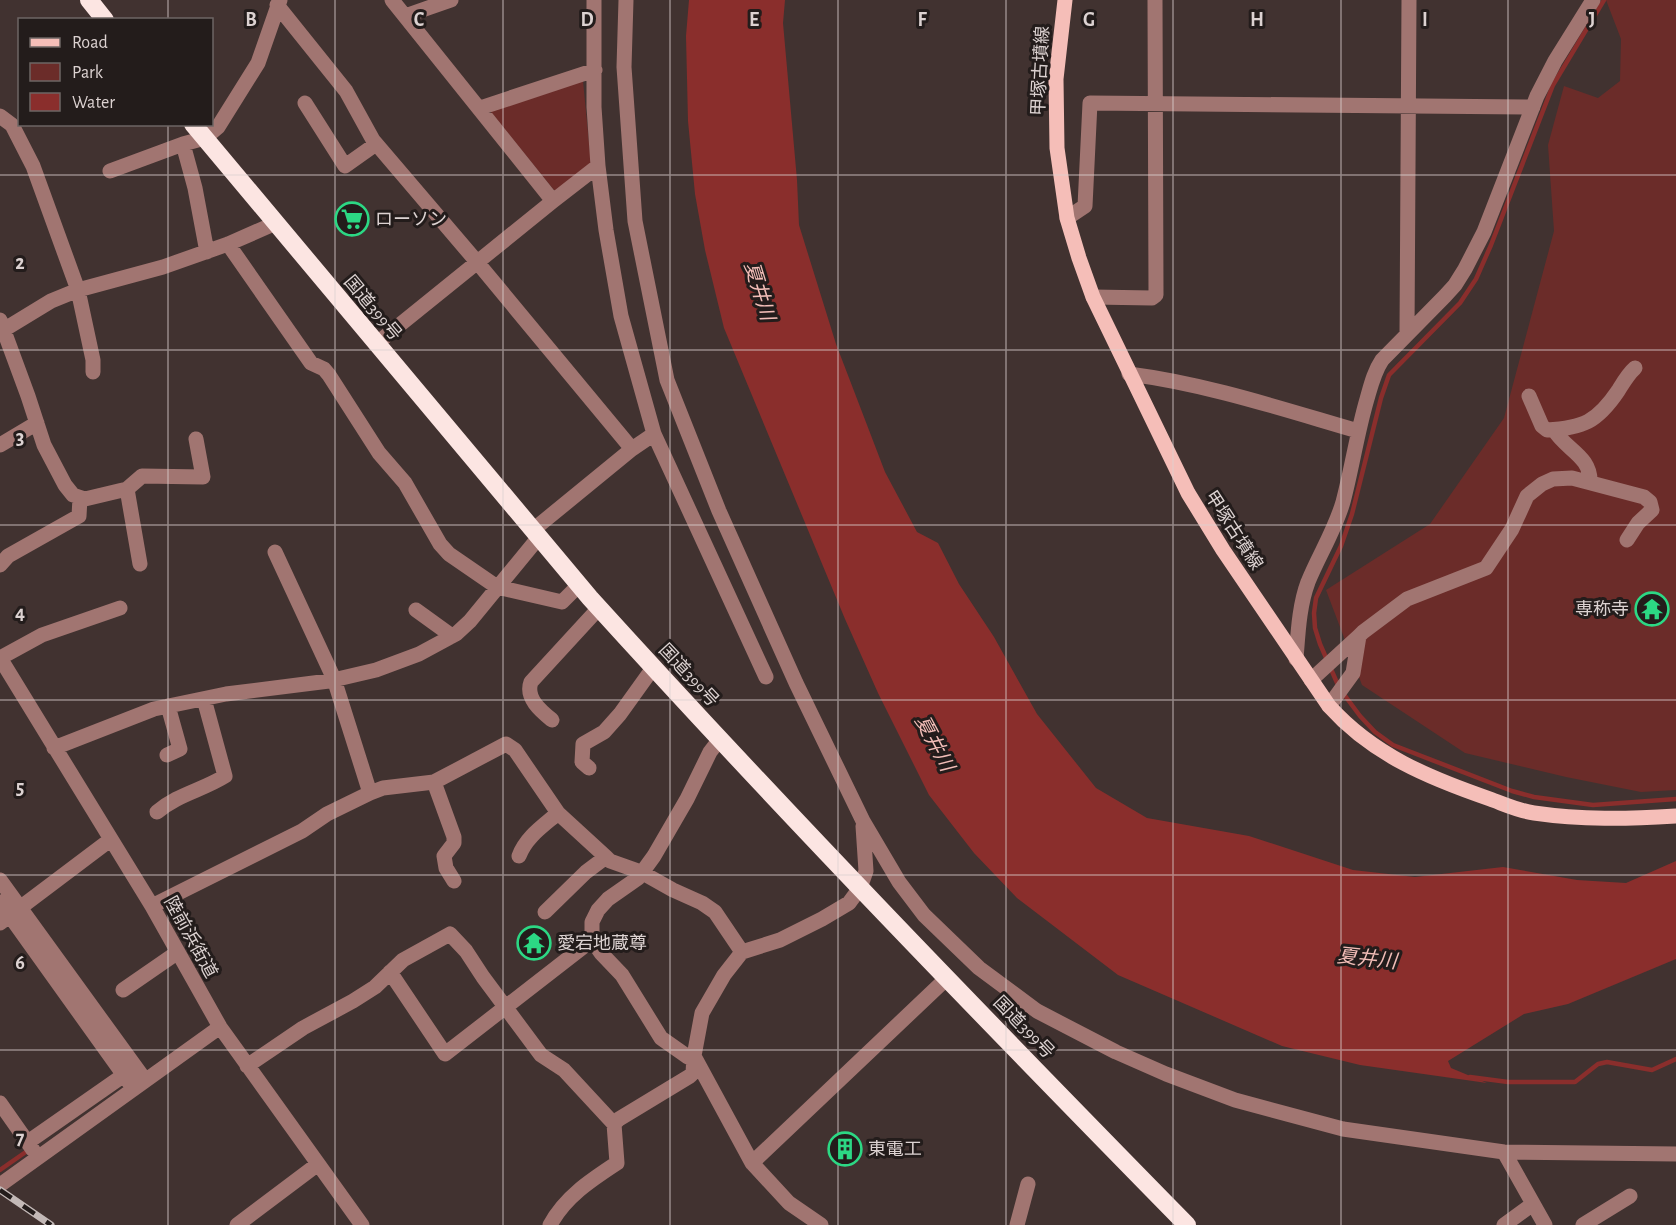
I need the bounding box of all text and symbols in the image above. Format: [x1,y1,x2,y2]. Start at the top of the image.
text: B [245,10,257,30]
text: C [414,10,425,30]
text: D [580,10,594,30]
text: E [749,10,759,30]
text: F [917,10,927,30]
text: G [1083,10,1095,30]
text: H [1250,10,1264,30]
text: I [1422,10,1428,30]
text: J [1589,10,1595,30]
legend [18,18,213,126]
street label: 甲塚古墳線 [1028,26,1052,116]
text: Road [72,34,108,52]
text: Park [72,64,104,82]
text: Water [72,94,115,112]
supermarket icon: ローソン [334,201,370,237]
place label: ローソン [375,211,447,229]
text: 2 [15,253,25,273]
water label: 夏井川 [741,259,779,325]
street label: 国道399号 [340,272,406,344]
text: 3 [16,428,24,448]
street label: 甲塚古墳線 [1201,487,1267,573]
temple icon: 専称寺 [1634,591,1670,627]
place label: 専称寺 [1575,599,1629,619]
text: 4 [15,603,25,623]
street label: 国道399号 [655,640,723,710]
water label: 夏井川 [911,712,959,776]
text: 5 [16,778,24,798]
street label: 陸前浜街道 [160,893,222,981]
temple icon: 愛宕地蔵尊 [516,925,552,961]
place label: 愛宕地蔵尊 [557,933,647,953]
water label: 夏井川 [1336,945,1400,972]
text: 6 [15,953,25,973]
street label: 国道399号 [990,992,1058,1062]
text: 7 [16,1128,25,1148]
building icon: 東電工 [827,1131,863,1167]
place label: 東電工 [868,1140,922,1159]

